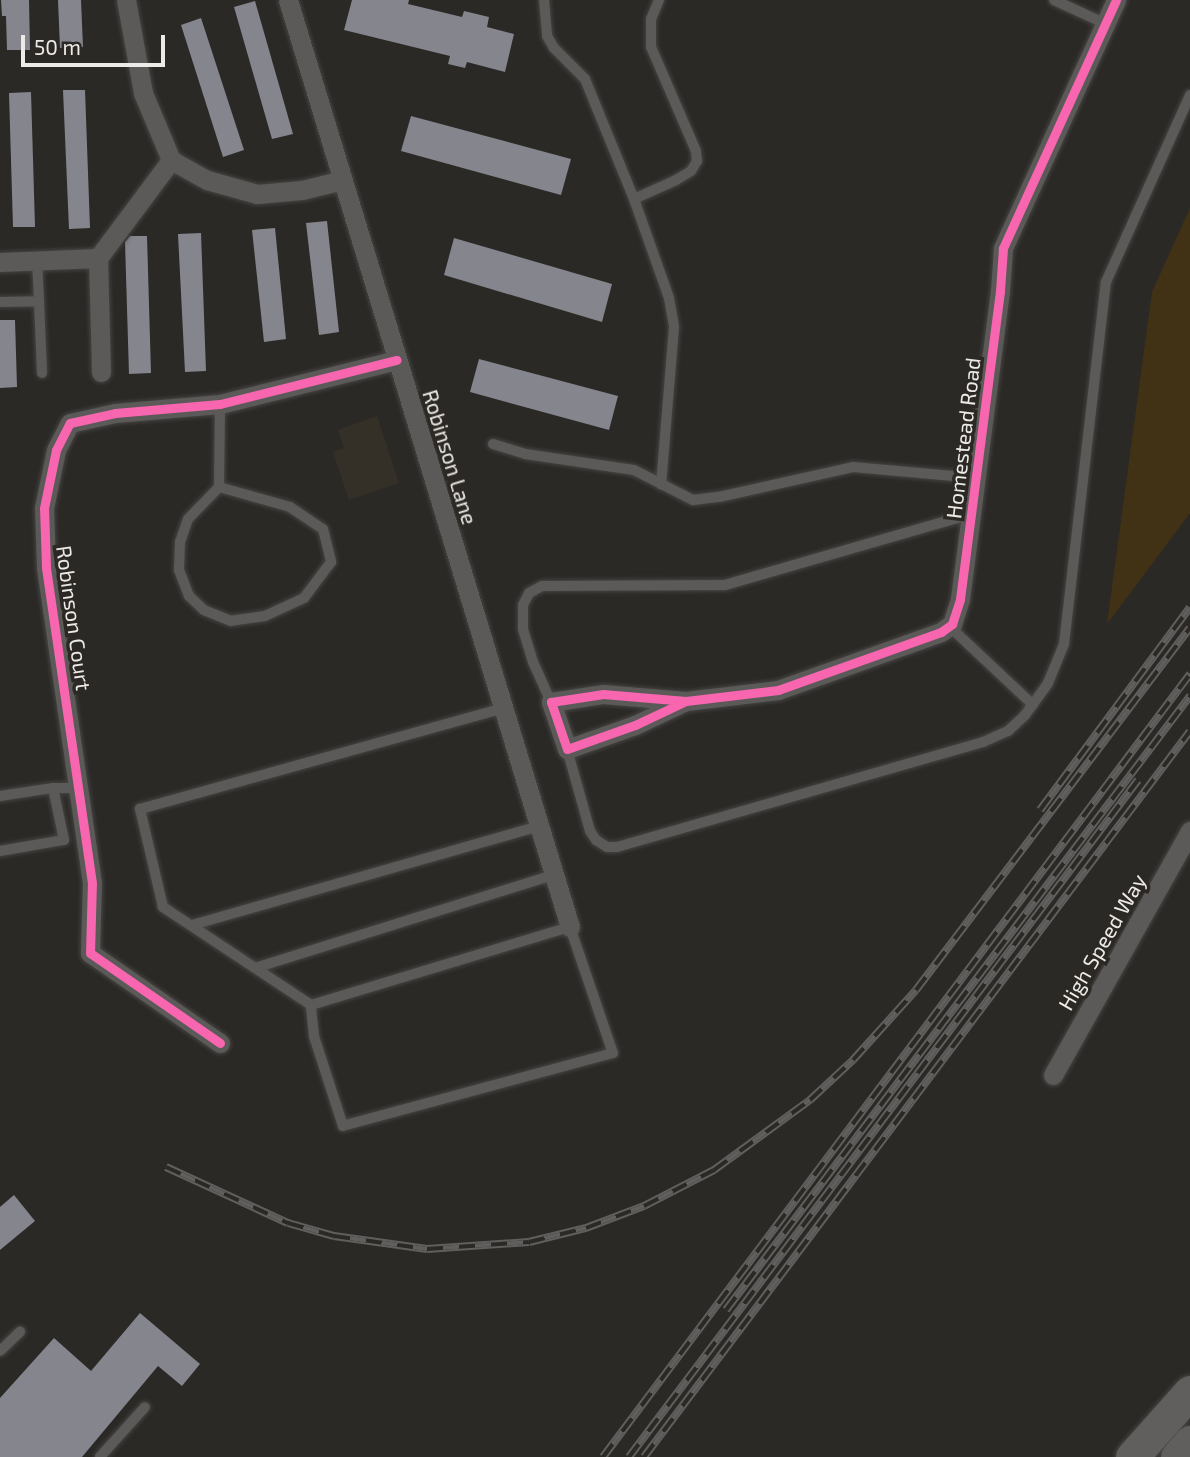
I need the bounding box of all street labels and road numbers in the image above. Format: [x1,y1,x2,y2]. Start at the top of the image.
street label: Homestead Road [941,356,985,520]
street label: Robinson Lane [418,387,482,527]
street label: Robinson Court [51,544,97,692]
street label: High Speed Way [1053,869,1151,1015]

